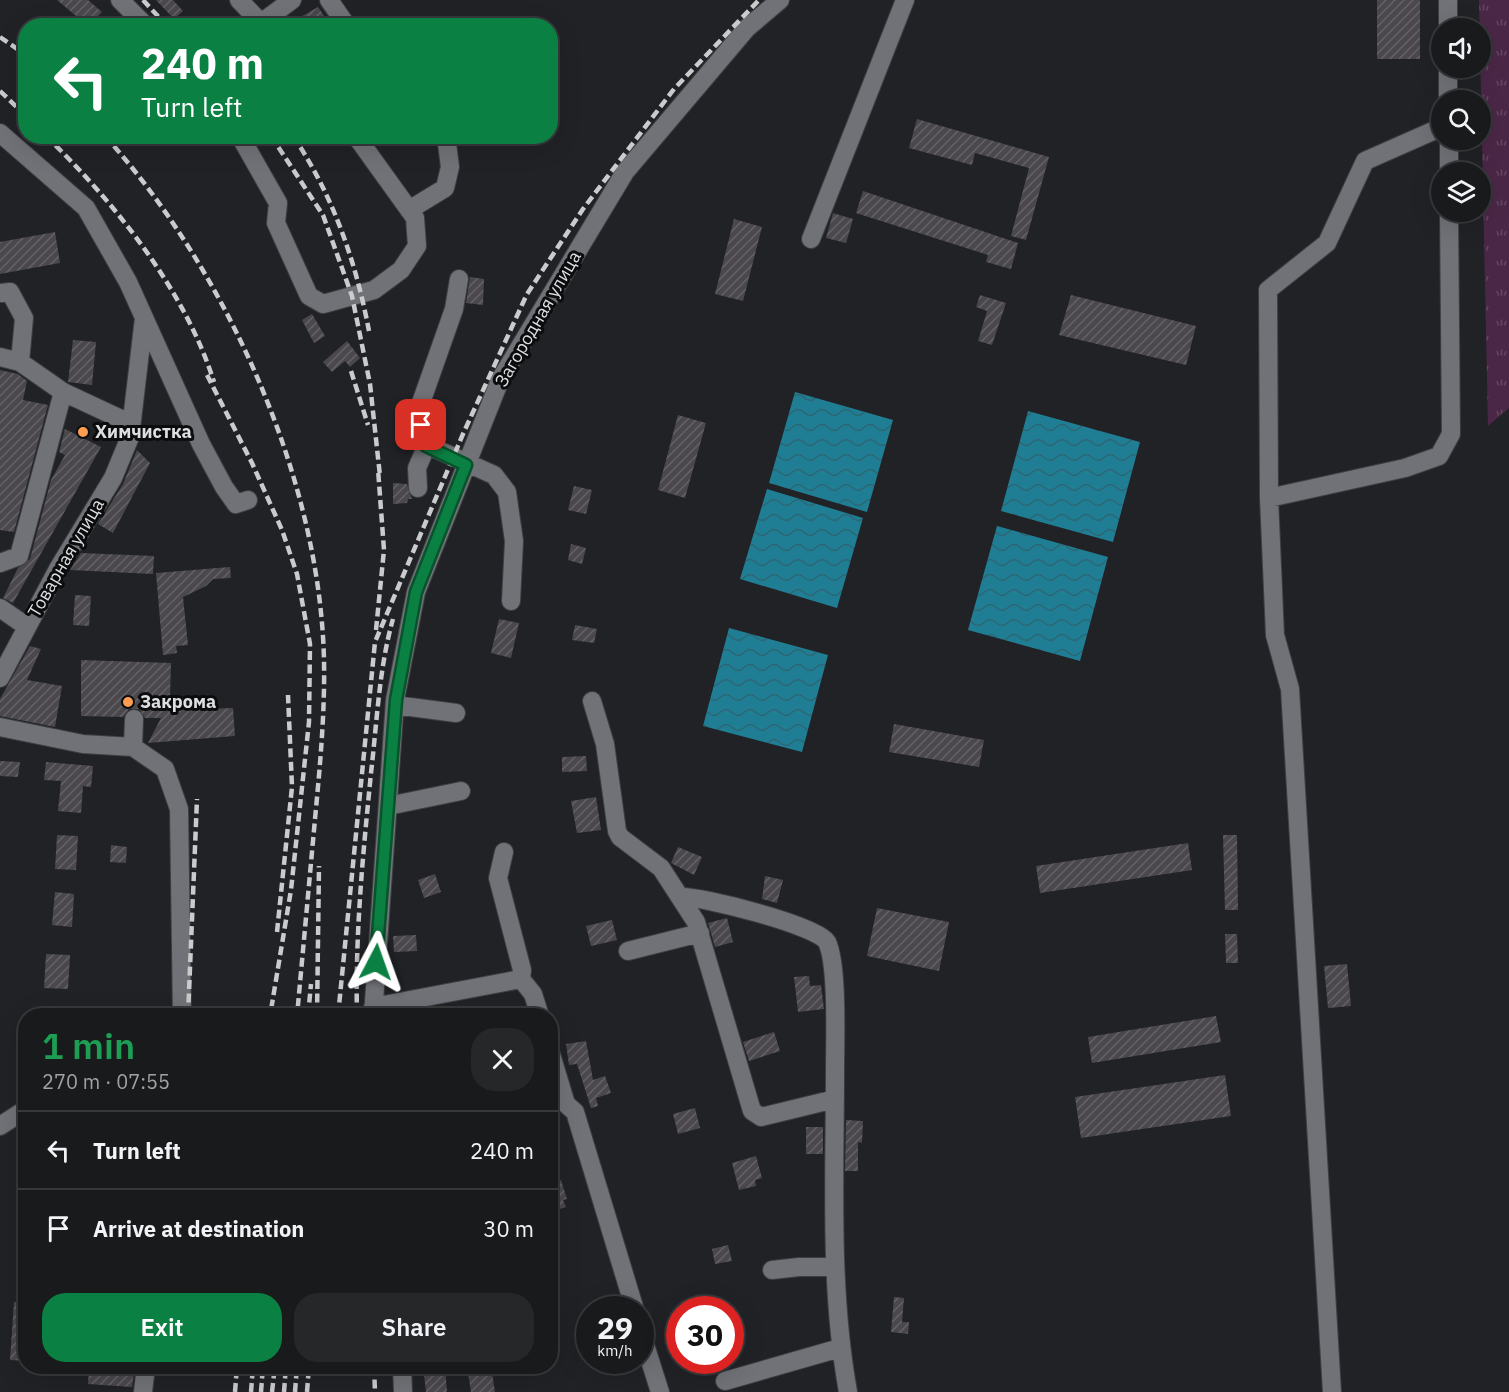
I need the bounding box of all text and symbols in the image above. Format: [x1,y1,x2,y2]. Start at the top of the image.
map controls [1431,18,1491,222]
button: sound [1431,18,1491,78]
text: 240 m [141,36,264,91]
icon: left [42,42,120,120]
text: Turn left [141,89,242,124]
button: search [1431,90,1491,150]
button: layers [1431,162,1491,222]
street label: Загородная улица [489,246,586,391]
pin [395,399,446,450]
icon: arrive [404,408,437,441]
place label: Химчистка [95,420,192,443]
marker: Химчистка [76,425,90,439]
street label: Товарная улица [22,494,109,621]
place label: Закрома [140,690,216,713]
marker: Закрома [121,695,135,709]
position arrow [344,930,408,994]
text: 1 min [42,1022,135,1069]
button: close [471,1028,534,1091]
text: 270 m · 07:55 [42,1068,170,1095]
icon: left [42,1134,75,1167]
text: Turn left [93,1136,181,1165]
text: 240 m [470,1136,534,1165]
icon: arrive [42,1212,75,1245]
text: Arrive at destination [93,1214,304,1243]
text: 30 m [483,1214,534,1243]
button: Exit [42,1293,282,1362]
button: Share [294,1293,534,1362]
speed limit sign: 30 [666,1296,744,1374]
text: 29 [597,1308,633,1347]
text: km/h [597,1341,633,1360]

